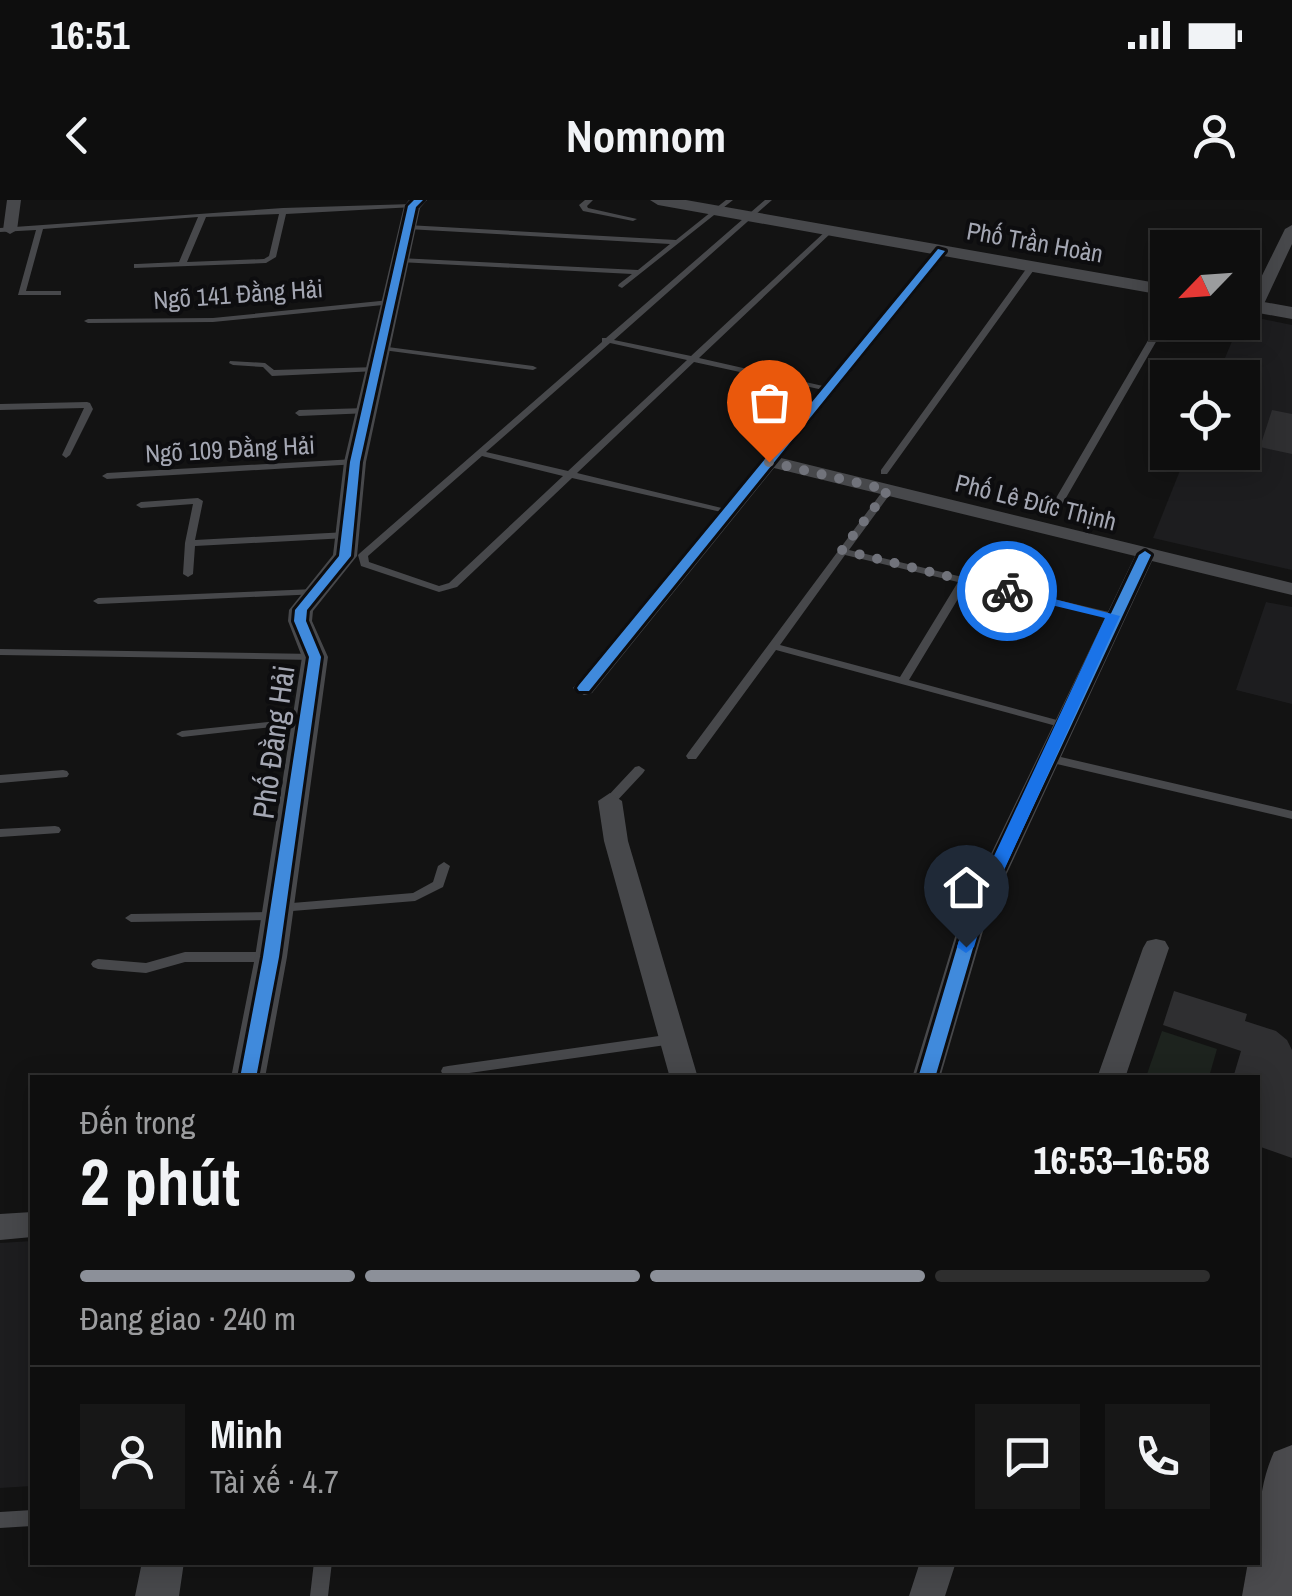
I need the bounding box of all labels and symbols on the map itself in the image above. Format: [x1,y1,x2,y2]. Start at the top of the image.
street label: Phố Trần Hoàn [964,213,1106,271]
north arrow [1150,230,1260,340]
street label: Ngõ 141 Đằng Hải [152,271,324,317]
pin [727,360,812,463]
street label: Ngõ 109 Đằng Hải [144,428,316,470]
street label: Phố Lê Đức Thịnh [952,466,1120,538]
courier [957,541,1057,641]
street label: Phố Đằng Hải [242,663,304,821]
pin [924,845,1009,948]

